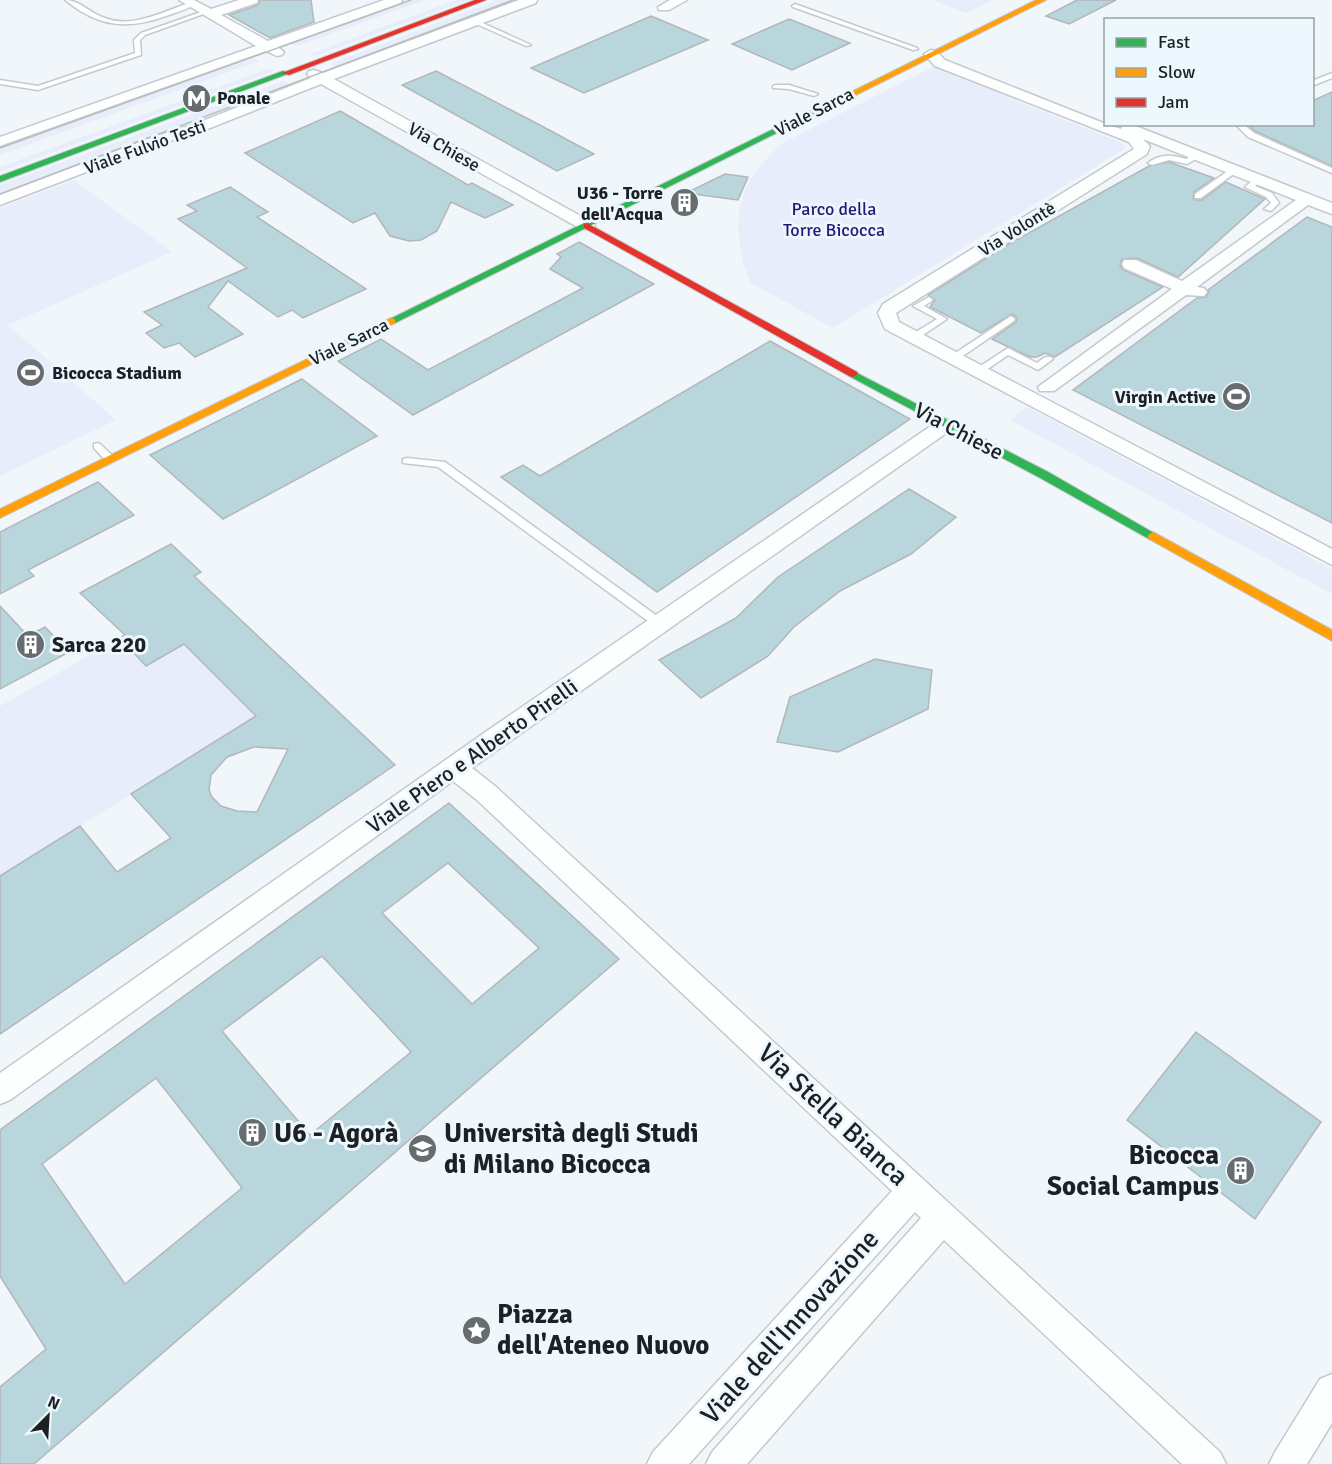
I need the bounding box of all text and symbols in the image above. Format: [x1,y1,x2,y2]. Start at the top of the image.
legend [1104,18,1314,126]
text: Fast [1158,31,1190,53]
text: Slow [1158,61,1195,83]
metro station icon: Ponale [180,82,212,114]
street label: Viale Sarca [771,83,857,141]
place label: Ponale [217,87,270,109]
text: Jam [1158,91,1189,113]
street label: Viale Fulvio Testi [81,115,209,179]
street label: Via Chiese [404,118,484,176]
place label: U36 - Torre dell'Acqua [577,182,663,225]
building icon: U36 - Torre dell'Acqua [668,187,700,219]
street label: Via Volontè [974,197,1060,261]
park label: Parco della Torre Bicocca [783,198,885,241]
street label: Viale Sarca [306,313,392,371]
sports icon: Bicocca Stadium [15,357,47,389]
place label: Bicocca Stadium [52,362,182,384]
sports icon: Virgin Active [1221,381,1253,413]
place label: Virgin Active [1115,386,1216,408]
street label: Via Chiese [910,396,1008,466]
building icon: Sarca 220 [15,628,47,660]
place label: Sarca 220 [52,631,146,658]
street label: Viale Piero e Alberto Pirelli [361,673,583,839]
street label: Via Stella Bianca [751,1037,915,1193]
building icon: U6 - Agorà [237,1117,269,1149]
place label: U6 - Agorà [274,1117,399,1150]
place label: Università degli Studi di Milano Bicocca [444,1117,699,1181]
school or university icon: Università degli Studi di Milano Bicocca [407,1133,439,1165]
place label: Bicocca Social Campus [1047,1139,1219,1203]
building icon: Bicocca Social Campus [1224,1155,1256,1187]
street label: Viale dell'Innovazione [694,1223,886,1431]
place label: Piazza dell'Ateneo Nuovo [497,1298,709,1362]
place icon: Piazza dell'Ateneo Nuovo [460,1314,492,1346]
north arrow [18,1386,78,1446]
text: N [45,1392,63,1415]

